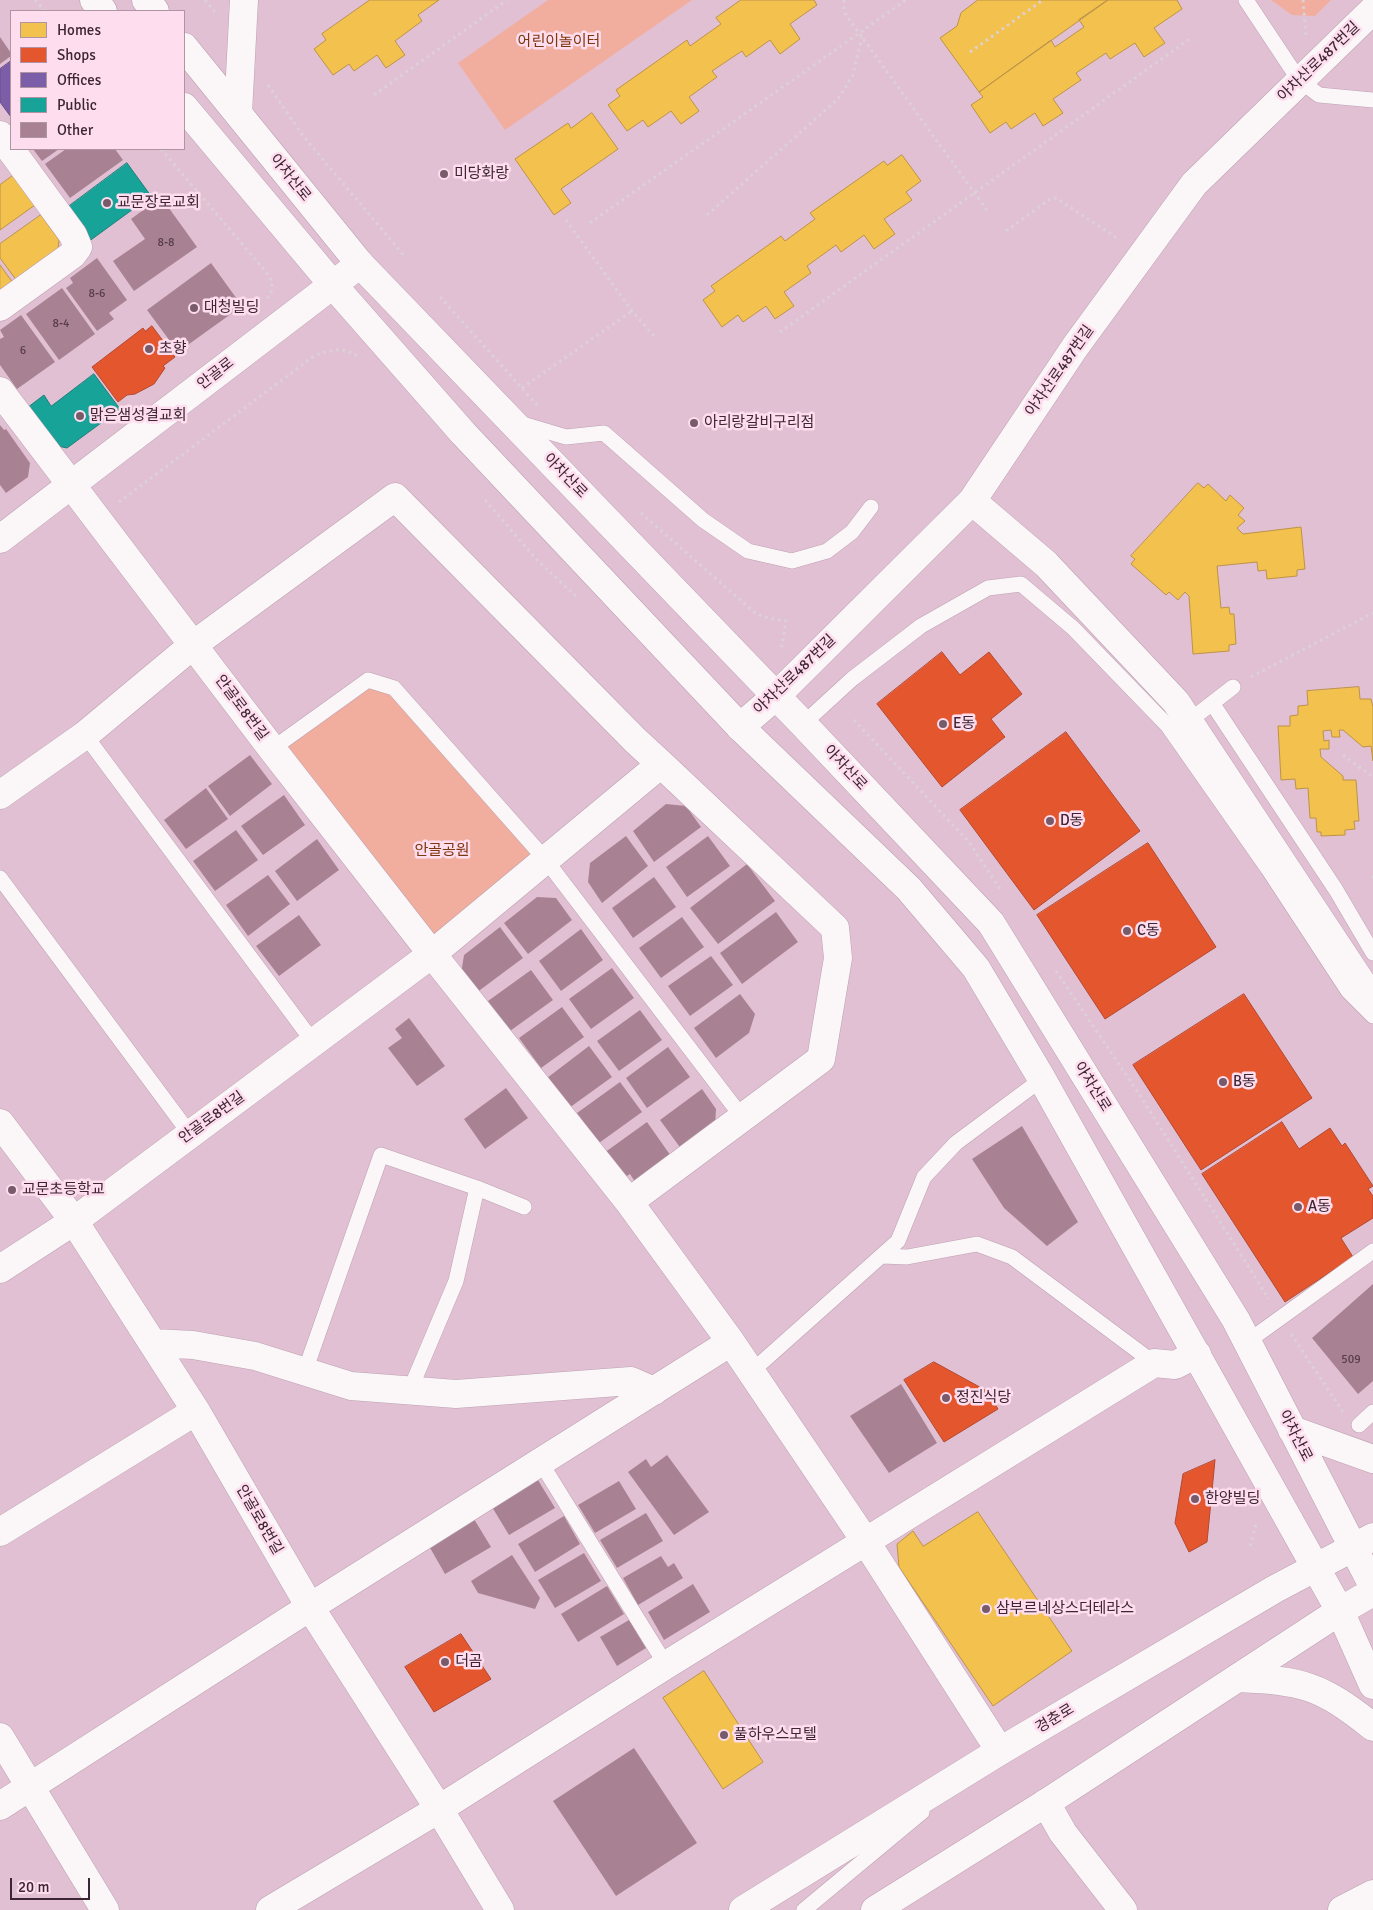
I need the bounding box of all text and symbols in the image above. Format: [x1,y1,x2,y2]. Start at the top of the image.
legend [10,10,185,150]
street label: 아차산로487번길 [1274,18,1364,106]
text: Homes [57,21,101,39]
park label: 어린이놀이터 [518,33,600,51]
text: Shops [57,46,96,64]
text: Offices [57,71,101,89]
text: Public [57,96,97,114]
text: Other [57,121,93,139]
street label: 아차산로 [266,151,314,205]
place label: 미당화랑 [454,165,509,183]
marker: 미당화랑 [438,168,450,180]
place label: 교문장로교회 [117,194,200,212]
marker: 교문장로교회 [101,197,113,209]
house number: 8-8 [157,236,175,250]
house number: 8-6 [88,287,106,301]
place label: 대청빌딩 [204,299,259,317]
marker: 대청빌딩 [188,302,200,314]
house number: 8-4 [52,317,70,331]
street label: 아차산로487번길 [1022,322,1098,420]
place label: 초향 [159,340,187,358]
marker: 초향 [143,343,155,355]
house number: 6 [20,344,26,358]
street label: 안골로 [194,354,238,394]
place label: 맑은샘성결교회 [90,407,187,425]
marker: 맑은샘성결교회 [74,410,86,422]
place label: 아리랑갈비구리점 [704,414,814,432]
marker: 아리랑갈비구리점 [688,417,700,429]
street label: 아차산로 [539,450,591,502]
street label: 아차산로487번길 [750,631,840,719]
street label: 안골로8번길 [211,672,271,744]
place label: E동 [953,715,975,733]
marker: E동 [937,718,949,730]
street label: 아차산로 [820,742,870,794]
place label: D동 [1060,812,1084,830]
marker: D동 [1044,815,1056,827]
park label: 안골공원 [414,842,470,860]
place label: C동 [1137,922,1160,940]
marker: C동 [1121,925,1133,937]
street label: 아차산로 [1070,1059,1114,1115]
place label: B동 [1233,1073,1256,1091]
marker: B동 [1217,1076,1229,1088]
street label: 안골로8번길 [176,1088,248,1148]
place label: 교문초등학교 [22,1181,105,1199]
marker: 교문초등학교 [6,1184,18,1196]
place label: A동 [1308,1198,1331,1216]
marker: A동 [1292,1201,1304,1213]
house number: 509 [1341,1353,1361,1367]
place label: 정진식당 [956,1389,1011,1407]
marker: 정진식당 [940,1392,952,1404]
street label: 아차산로 [1274,1407,1316,1465]
street label: 안골로8번길 [232,1482,286,1558]
place label: 한양빌딩 [1205,1490,1260,1508]
marker: 한양빌딩 [1189,1493,1201,1505]
place label: 삼부르네상스더테라스 [996,1600,1134,1618]
marker: 삼부르네상스더테라스 [980,1603,992,1615]
place label: 더곰 [455,1653,483,1671]
marker: 더곰 [439,1656,451,1668]
street label: 경춘로 [1033,1701,1077,1737]
place label: 풀하우스모텔 [734,1726,817,1744]
marker: 풀하우스모텔 [718,1729,730,1741]
scale bar [12,1868,92,1900]
text: 20 m [18,1878,49,1896]

